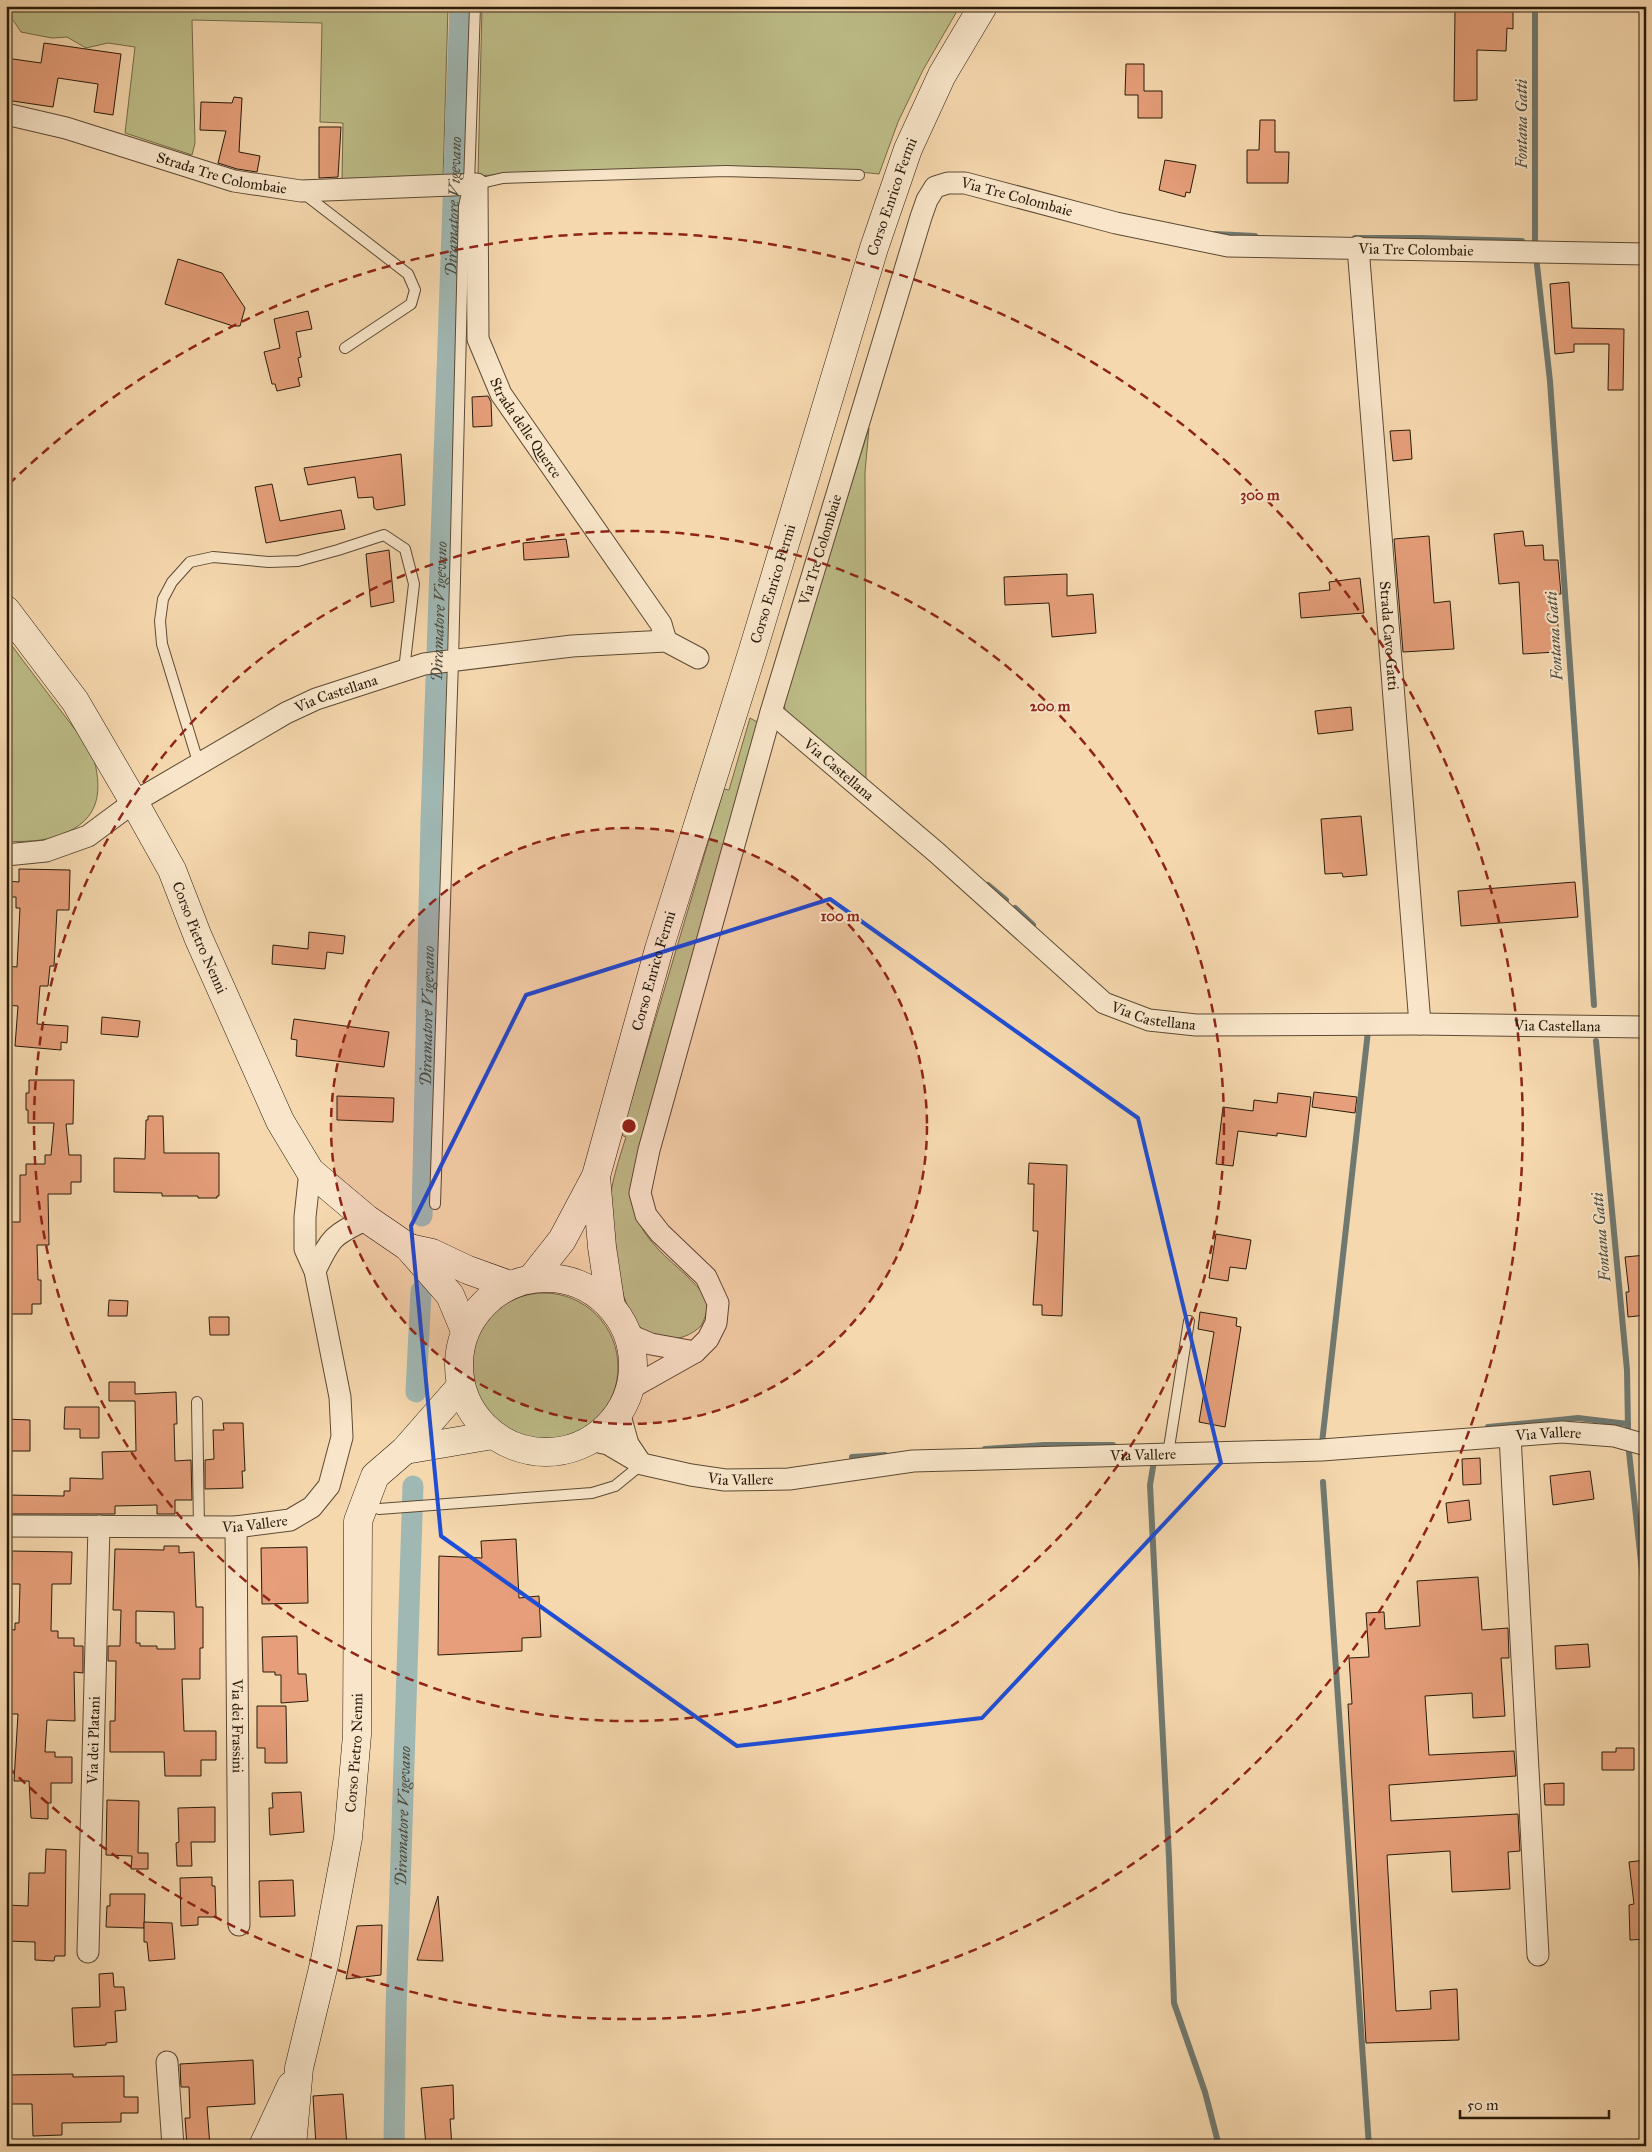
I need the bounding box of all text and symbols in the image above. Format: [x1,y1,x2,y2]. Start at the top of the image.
water label: Fontana Gatti [1512,79,1531,170]
street label: Corso Enrico Fermi [863,135,921,258]
water label: Diramatore Vigevano [441,136,465,277]
street label: Strada Tre Colombaie [154,148,288,198]
street label: Via Tre Colombaie [958,173,1075,220]
street label: Via Tre Colombaie [1357,239,1474,260]
street label: Strada delle Querce [486,375,566,482]
text: 300 m [1240,486,1280,505]
street label: Via Tre Colombaie [795,492,846,608]
street label: Corso Enrico Fermi [746,522,799,646]
water label: Diramatore Vigevano [426,541,450,682]
street label: Strada Cavo Gatti [1376,580,1402,691]
water label: Fontana Gatti [1541,590,1567,682]
street label: Via Castellana [291,670,380,717]
text: 200 m [1030,697,1071,715]
street label: Via Castellana [799,734,878,805]
street label: Corso Pietro Nenni [168,879,231,996]
text: 100 m [820,907,860,925]
street label: Corso Enrico Fermi [628,909,679,1033]
water label: Diramatore Vigevano [415,946,438,1086]
street label: Via Castellana [1108,997,1197,1034]
street label: Via Castellana [1513,1016,1601,1035]
centre of rings [620,1117,638,1135]
water label: Fontana Gatti [1588,1191,1614,1283]
street label: Via Vallere [1514,1423,1582,1445]
street label: Via Vallere [1109,1445,1176,1465]
street label: Via Vallere [705,1468,774,1489]
street label: Via Vallere [221,1511,289,1536]
street label: Via dei Frassini [228,1678,247,1773]
street label: Corso Pietro Nenni [341,1693,366,1813]
street label: Via dei Platani [83,1696,104,1785]
water label: Diramatore Vigevano [391,1746,414,1887]
scale bar [1460,2087,1608,2119]
text: 50 m [1467,2096,1499,2114]

